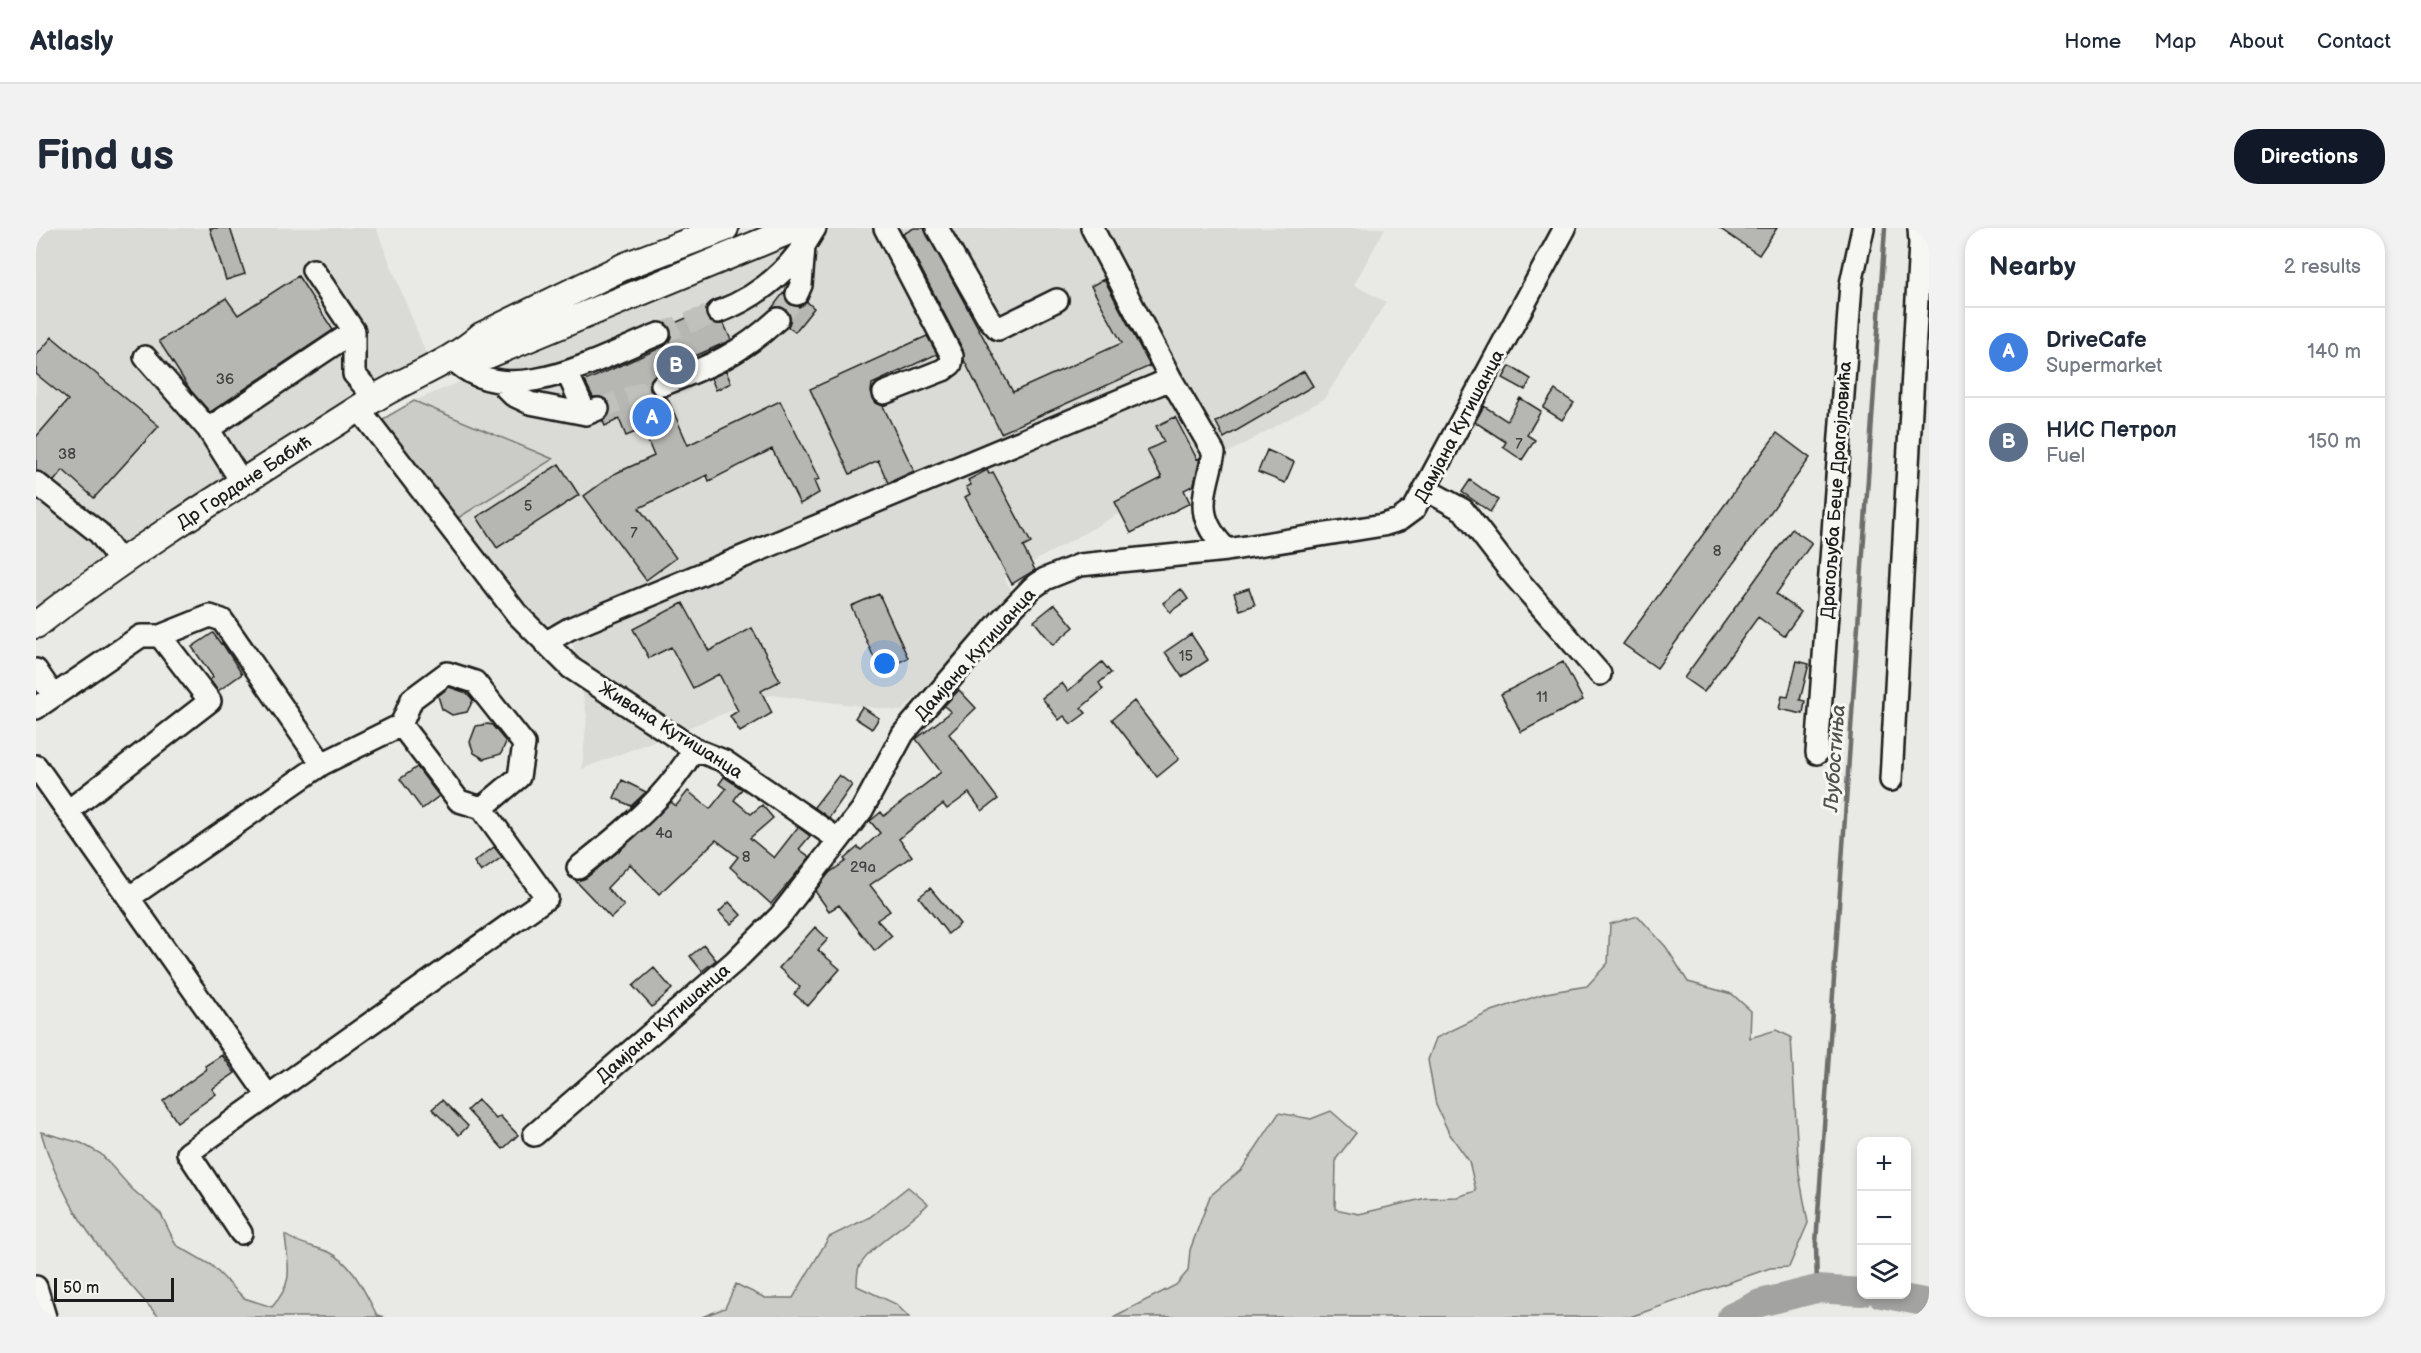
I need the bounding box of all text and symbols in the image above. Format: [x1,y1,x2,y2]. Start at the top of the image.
text: Atlasly [30,25,113,58]
text: Home [2064,29,2121,54]
text: Map [2154,29,2196,54]
text: About [2229,29,2284,54]
text: Contact [2317,29,2391,54]
button: Directions [2234,129,2385,184]
text: Find us [36,131,174,182]
text: Nearby [1989,252,2076,283]
text: 2 results [2284,255,2361,279]
text: DriveCafe [2046,327,2147,354]
text: A [2002,340,2015,364]
text: 140 m [2307,340,2361,364]
pin: B [656,342,696,388]
street label: Дамјана Кутишанца [1410,346,1509,506]
text: Supermarket [2046,354,2162,378]
street label: Драгољуба Беце Драгојловића [1817,360,1856,619]
house number: 36 [216,370,234,389]
pin: A [632,394,672,440]
text: НИС Петрол [2046,417,2177,444]
text: B [2001,430,2016,454]
text: 150 m [2308,430,2361,454]
street label: Др Гордане Бабић [173,431,315,534]
house number: 7 [1515,435,1523,454]
text: Fuel [2046,444,2085,468]
house number: 38 [58,445,76,464]
house number: 5 [524,497,532,516]
house number: 7 [630,524,638,543]
house number: 8 [1713,542,1722,561]
street label: Дамјана Кутишанца [911,584,1040,725]
house number: 15 [1179,647,1193,666]
your location [870,649,899,678]
street label: Живана Кутишанца [595,678,747,783]
house number: 11 [1536,688,1548,707]
water label: Љубостиња [1819,704,1851,813]
house number: 4a [655,824,673,843]
house number: 8 [742,848,751,867]
house number: 29a [850,858,876,877]
street label: Дамјана Кутишанца [592,959,735,1087]
map controls [1857,1137,1911,1299]
button: + [1857,1137,1911,1191]
button: − [1857,1191,1911,1245]
button: layers [1857,1245,1911,1299]
scale bar [54,1275,174,1302]
text: 50 m [63,1279,99,1298]

